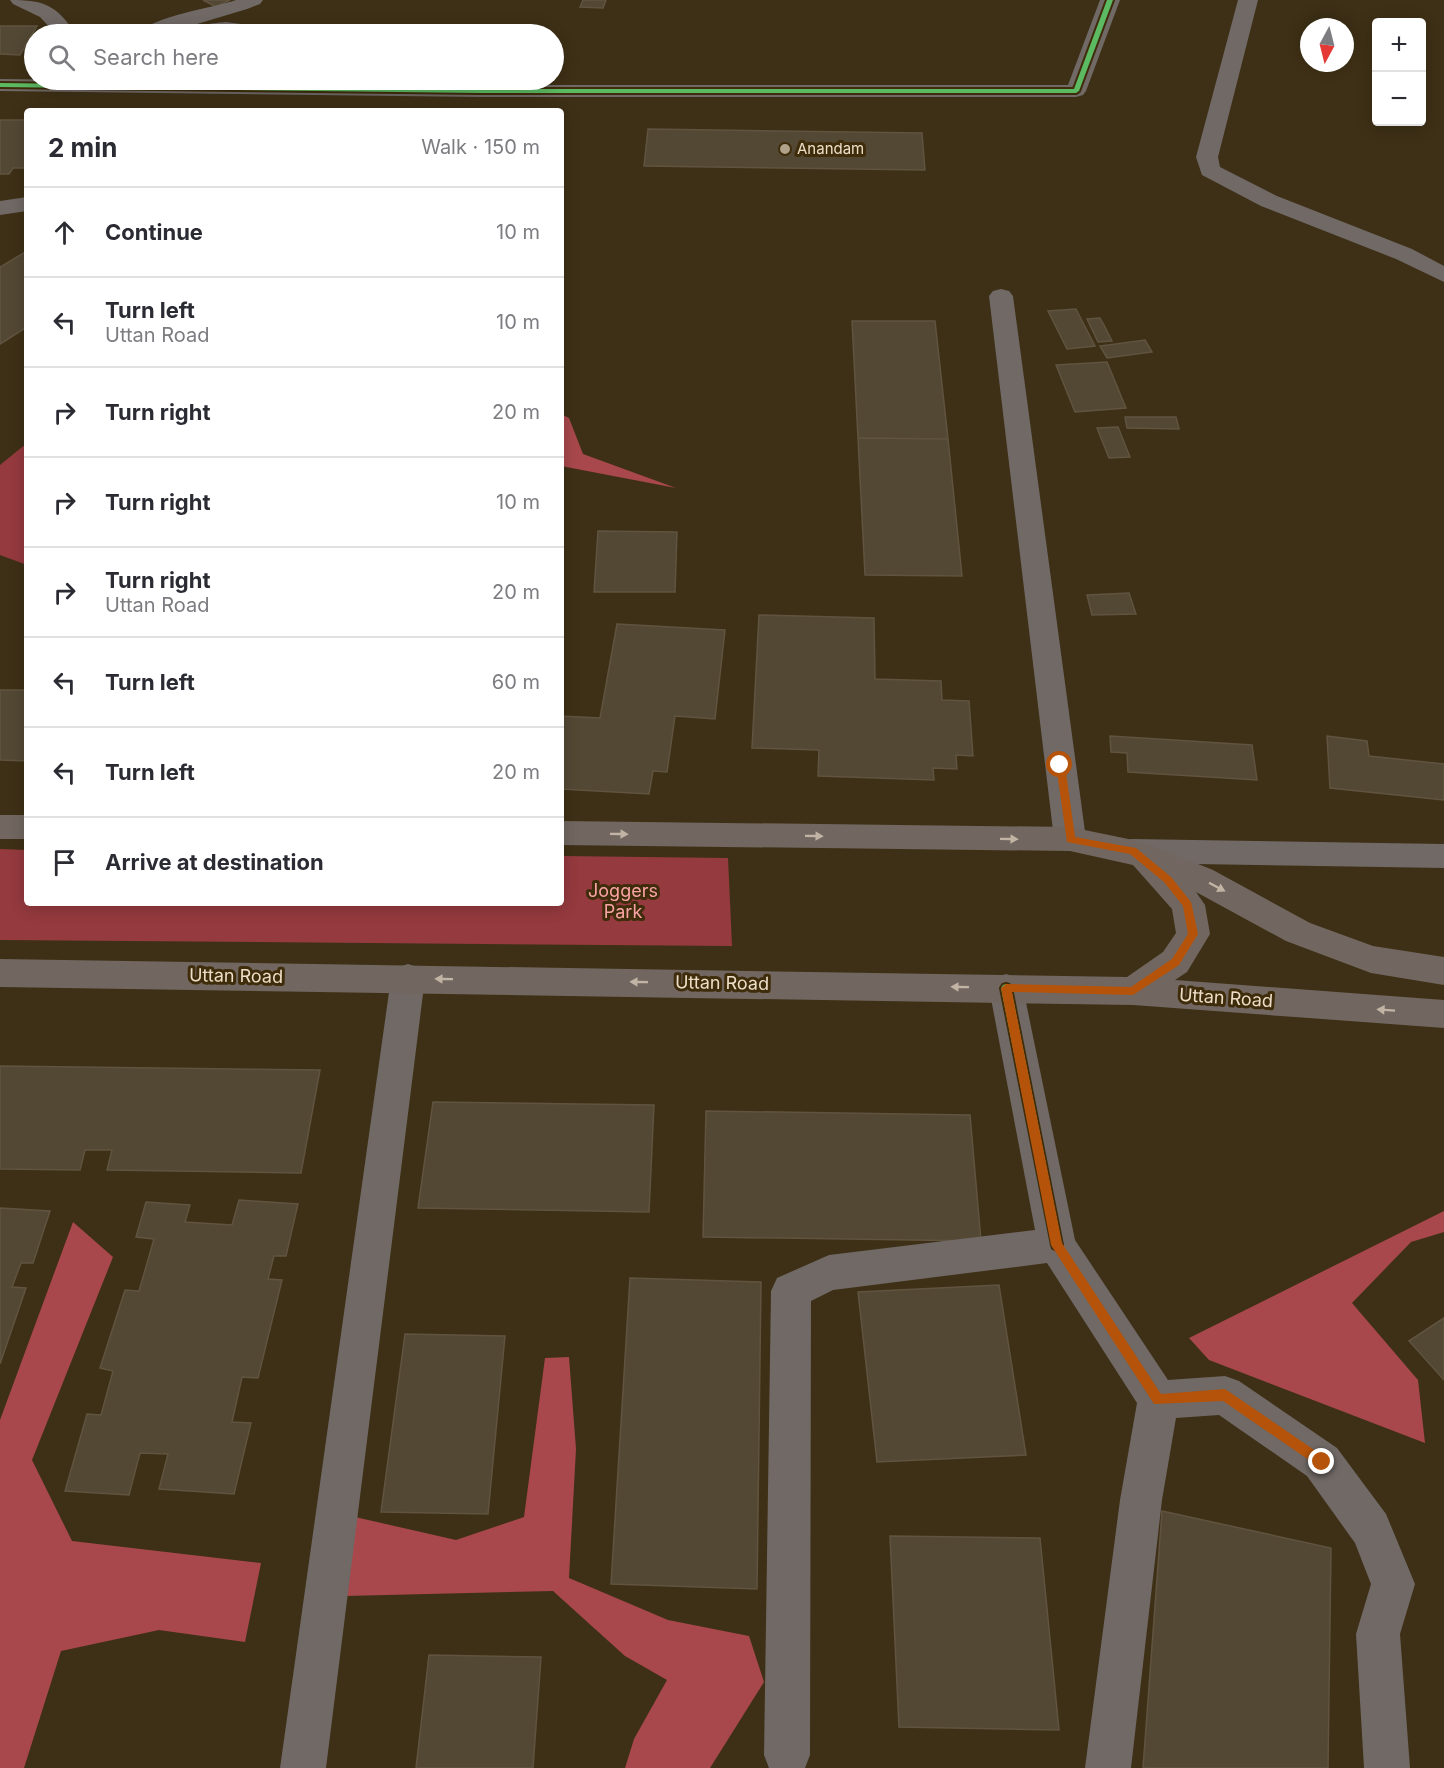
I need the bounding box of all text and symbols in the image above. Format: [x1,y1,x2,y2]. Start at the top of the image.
north arrow [1300,18,1354,72]
map controls [1372,18,1426,126]
button: + [1372,18,1426,72]
search box [24,24,564,90]
icon: search [45,41,78,74]
text: Search here [93,44,219,70]
button: − [1372,72,1426,126]
text: 2 min [48,132,118,163]
text: Walk · 150 m [421,135,540,159]
place label: Anandam [797,139,864,158]
marker: Anandam [778,142,792,156]
icon: ahead [48,216,81,249]
text: Continue [105,219,203,245]
text: 10 m [496,220,540,244]
text: Turn left [105,297,195,323]
icon: left [48,306,81,339]
text: 10 m [496,310,540,334]
text: Uttan Road [105,323,210,347]
icon: right [48,396,81,429]
text: Turn right [105,399,211,425]
text: 20 m [492,400,540,424]
icon: right [48,486,81,519]
text: Turn right [105,489,211,515]
text: 10 m [496,490,540,514]
text: Turn right [105,567,211,593]
icon: right [48,576,81,609]
text: 20 m [492,580,540,604]
text: Uttan Road [105,593,210,617]
icon: left [48,666,81,699]
text: Turn left [105,669,195,695]
text: 60 m [492,670,540,694]
route start [1046,751,1072,777]
icon: left [48,756,81,789]
text: Turn left [105,759,195,785]
text: 20 m [492,760,540,784]
one-way arrow [610,829,629,839]
one-way arrow [805,831,824,841]
one-way arrow [1000,834,1019,844]
icon: arrive [48,846,81,879]
text: Arrive at destination [105,849,324,875]
park label: Joggers Park [588,880,658,922]
one-way arrow [1209,882,1226,892]
street label: Uttan Road [189,964,283,987]
street label: Uttan Road [675,971,769,994]
one-way arrow [435,974,454,983]
one-way arrow [630,977,649,987]
one-way arrow [951,982,970,992]
street label: Uttan Road [1178,984,1274,1011]
one-way arrow [1376,1005,1395,1014]
route end [1308,1448,1334,1474]

